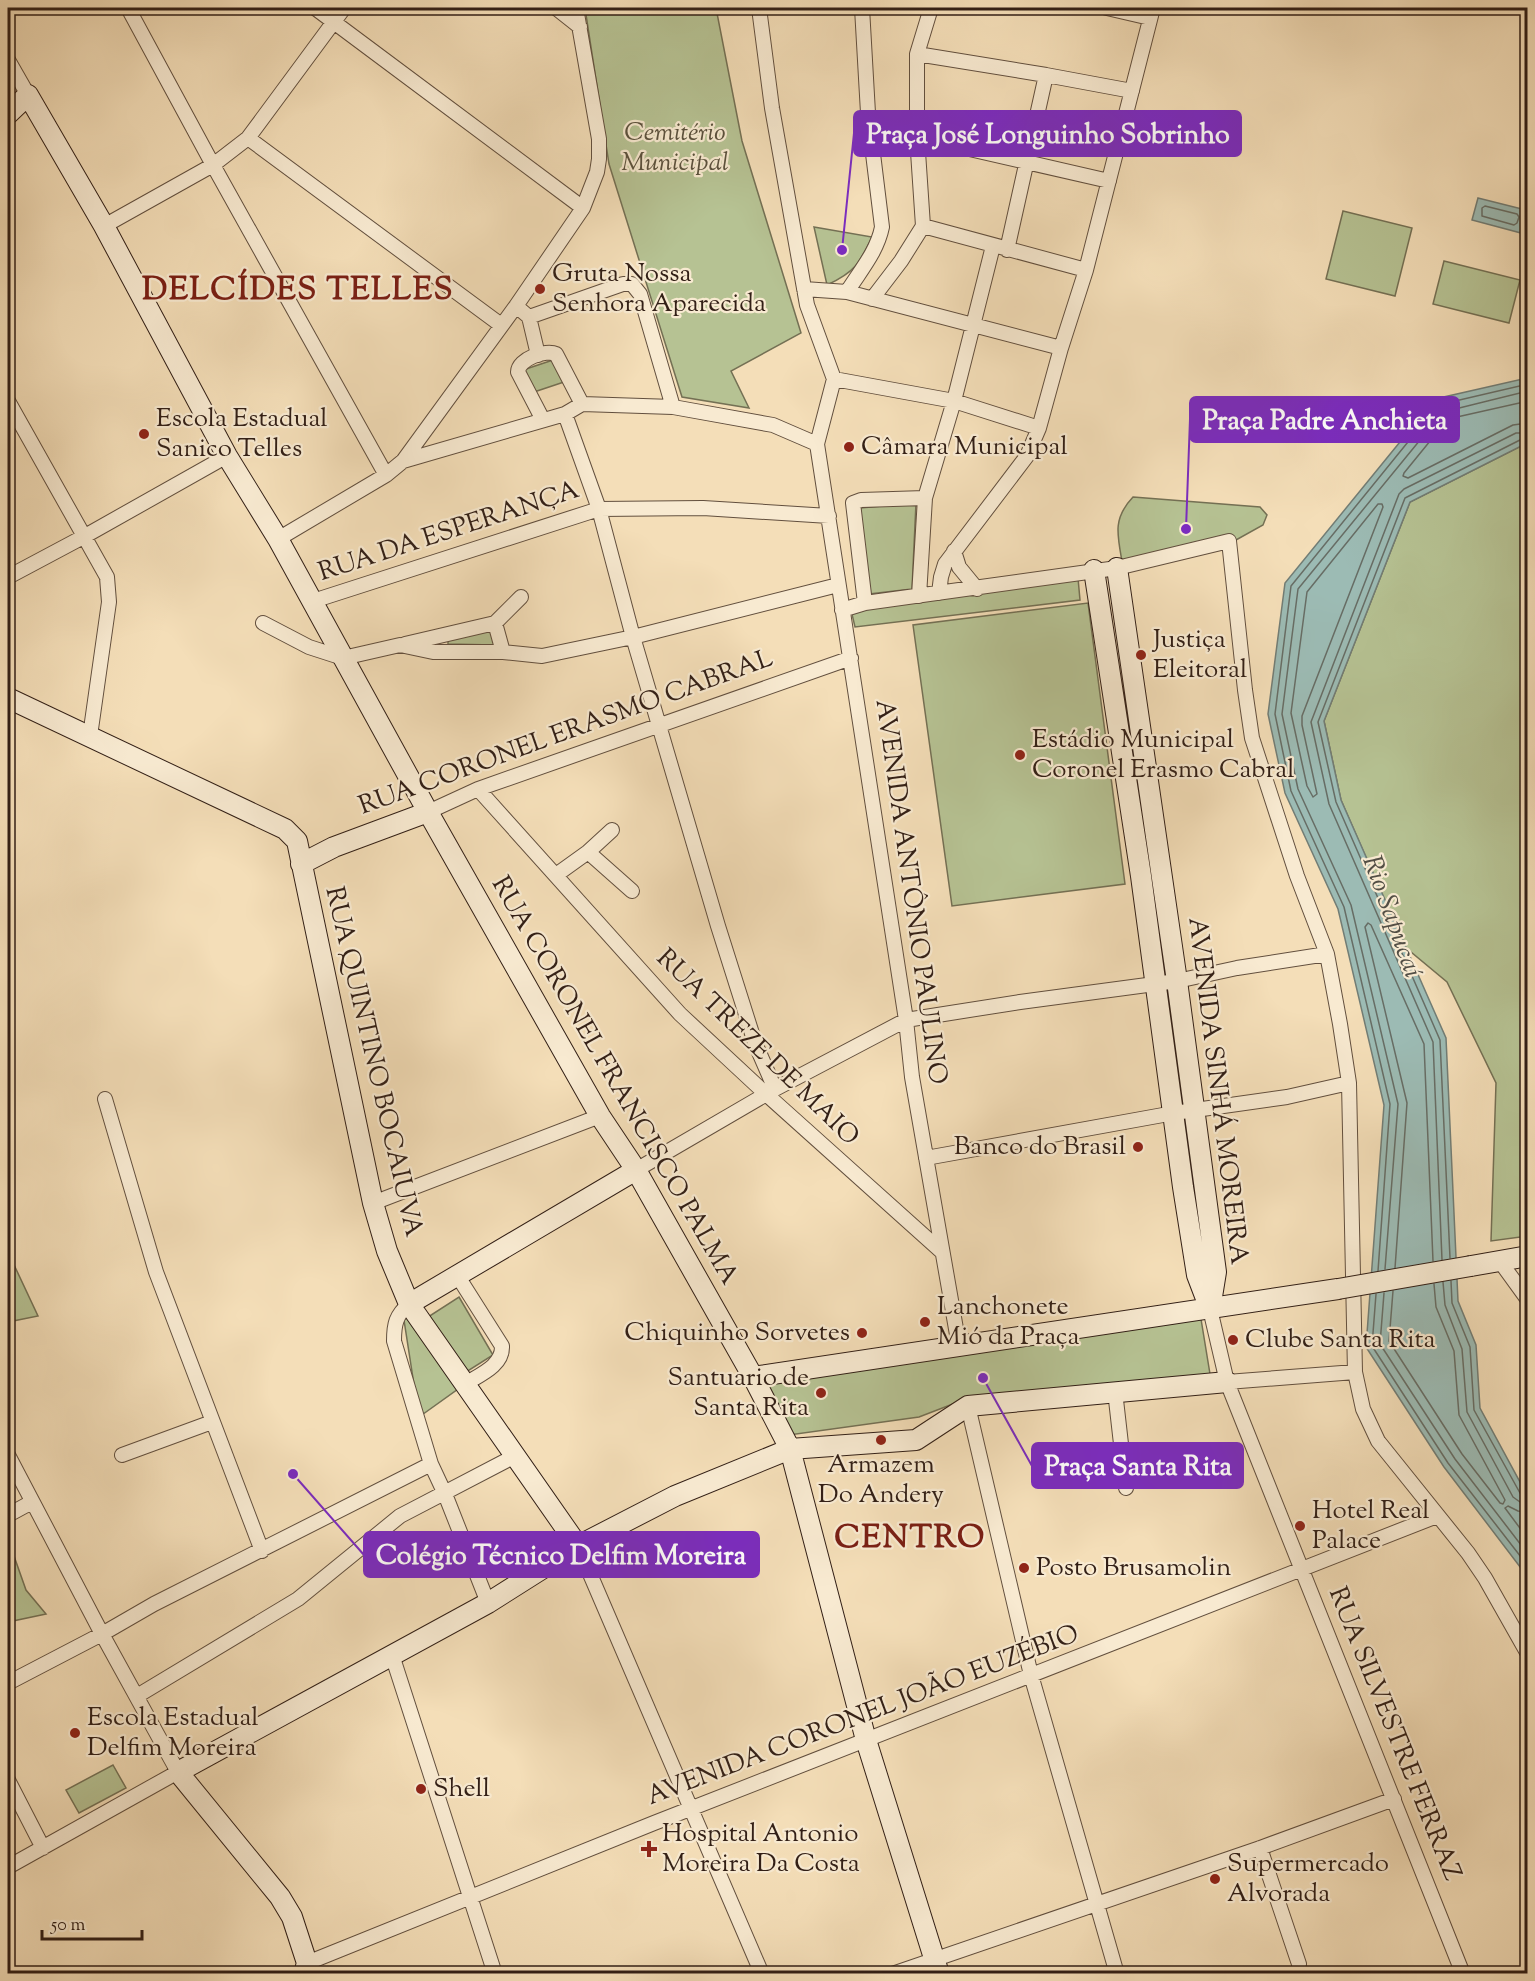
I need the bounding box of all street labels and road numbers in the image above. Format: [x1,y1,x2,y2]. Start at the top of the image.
street label: RUA DA ESPERANÇA [314,472,584,592]
street label: RUA CORONEL ERASMO CABRAL [354,641,779,825]
street label: AVENIDA ANTÔNIO PAULINO [865,697,955,1087]
street label: RUA CORONEL FRANCISCO PALMA [481,870,747,1292]
street label: RUA QUINTINO BOCAIUVA [315,883,431,1241]
street label: AVENIDA SINHÁ MOREIRA [1177,915,1257,1267]
street label: RUA TREZE DE MAIO [647,941,867,1155]
street label: RUA SILVESTRE FERRAZ [1318,1582,1470,1887]
street label: AVENIDA CORONEL JOÃO EUZÉBIO [642,1616,1084,1816]

